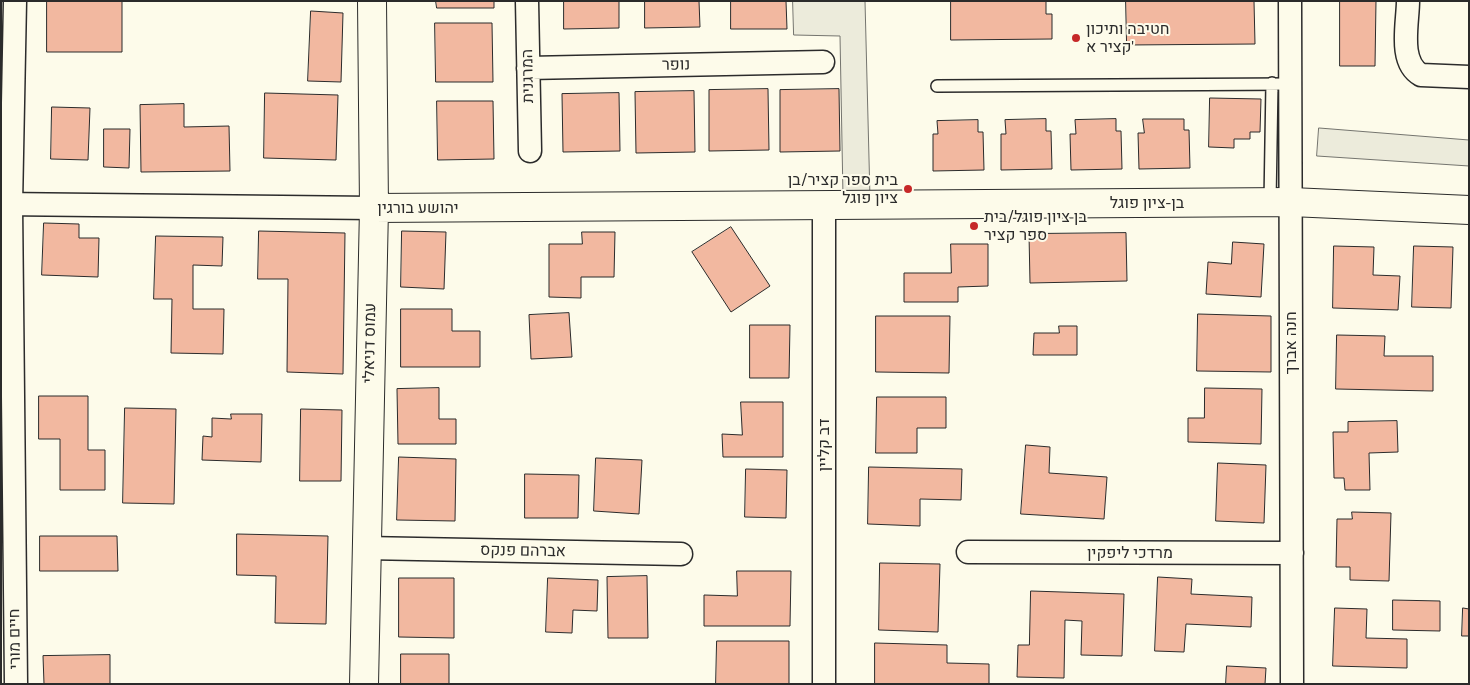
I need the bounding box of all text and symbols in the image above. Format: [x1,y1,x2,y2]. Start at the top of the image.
place label: חטיבה ותיכון קציר א' [1086,19,1170,57]
marker: חטיבה ותיכון קציר א' [1070,32,1082,44]
street label: המרגנית [518,49,538,103]
street label: נופר [662,55,690,75]
place label: בית ספר קציר/בן ציון פוגל [788,170,898,208]
marker: בית ספר קציר/בן ציון פוגל [902,183,914,195]
street label: בן-ציון פוגל [1110,193,1184,213]
street label: יהושע בורגין [377,198,459,218]
place label: בן ציון פוגל/בית ספר קציר [984,207,1087,245]
marker: בן ציון פוגל/בית ספר קציר [968,220,980,232]
street label: עמוס דניאלי [360,303,380,383]
street label: חנה אברך [1281,311,1301,375]
street label: דב קליין [814,419,834,471]
street label: אברהם פנקס [480,541,566,561]
street label: מרדכי ליפקין [1087,543,1173,563]
street label: חיים מורי [5,608,25,670]

